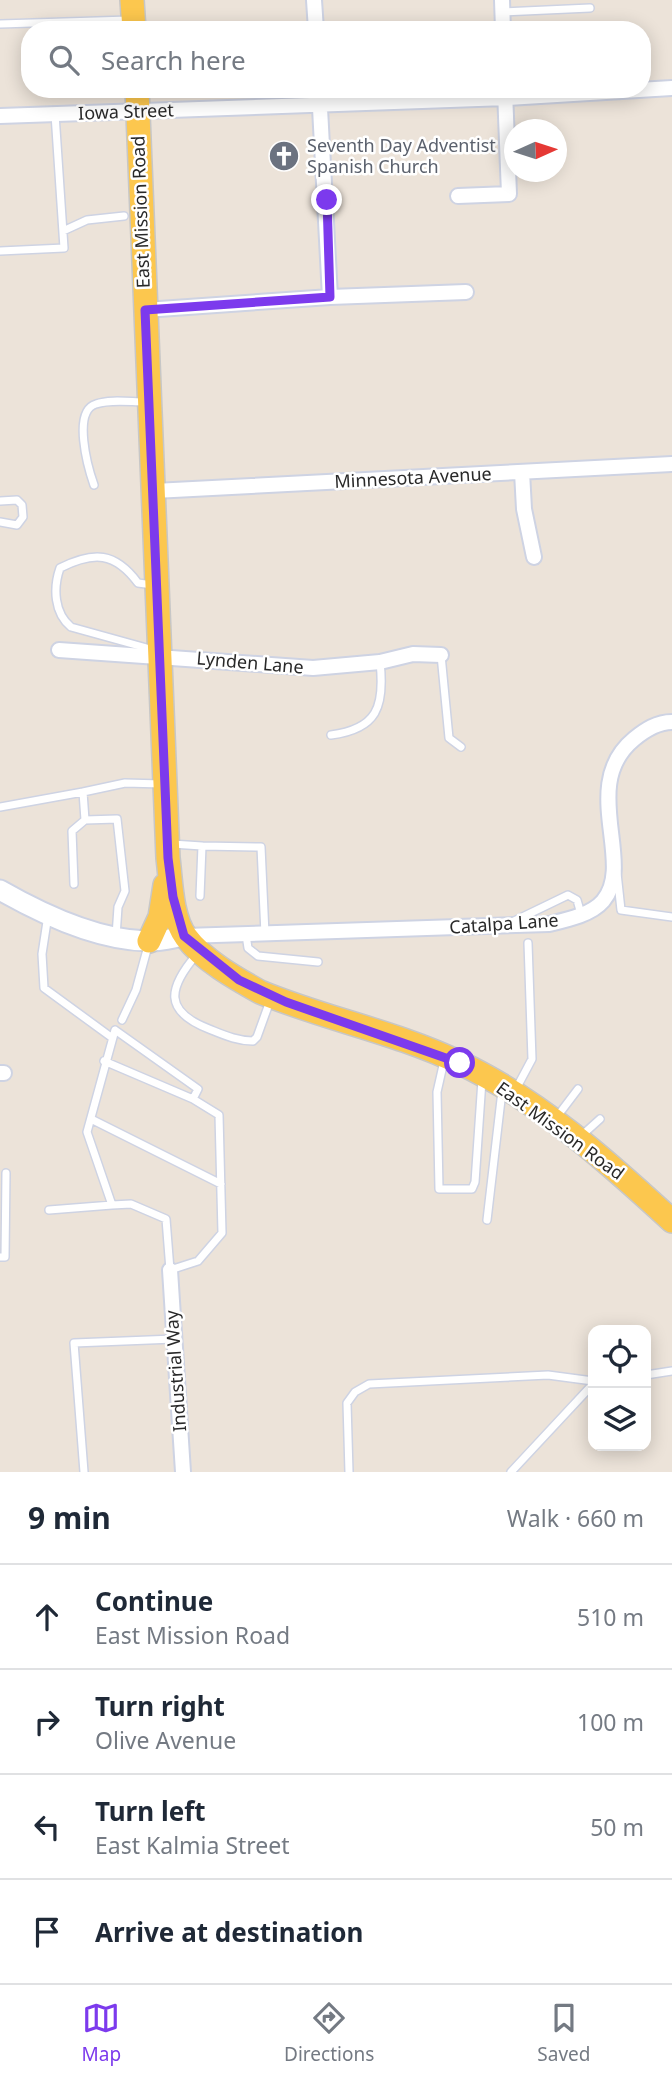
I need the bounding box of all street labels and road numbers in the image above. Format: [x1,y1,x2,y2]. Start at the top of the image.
street label: Iowa Street [78,97,175,125]
street label: East Mission Road [125,135,155,289]
street label: Minnesota Avenue [334,461,492,493]
street label: Lynden Lane [195,645,305,679]
street label: Catalpa Lane [449,907,559,939]
street label: East Mission Road [492,1076,629,1185]
street label: Industrial Way [159,1309,191,1433]

